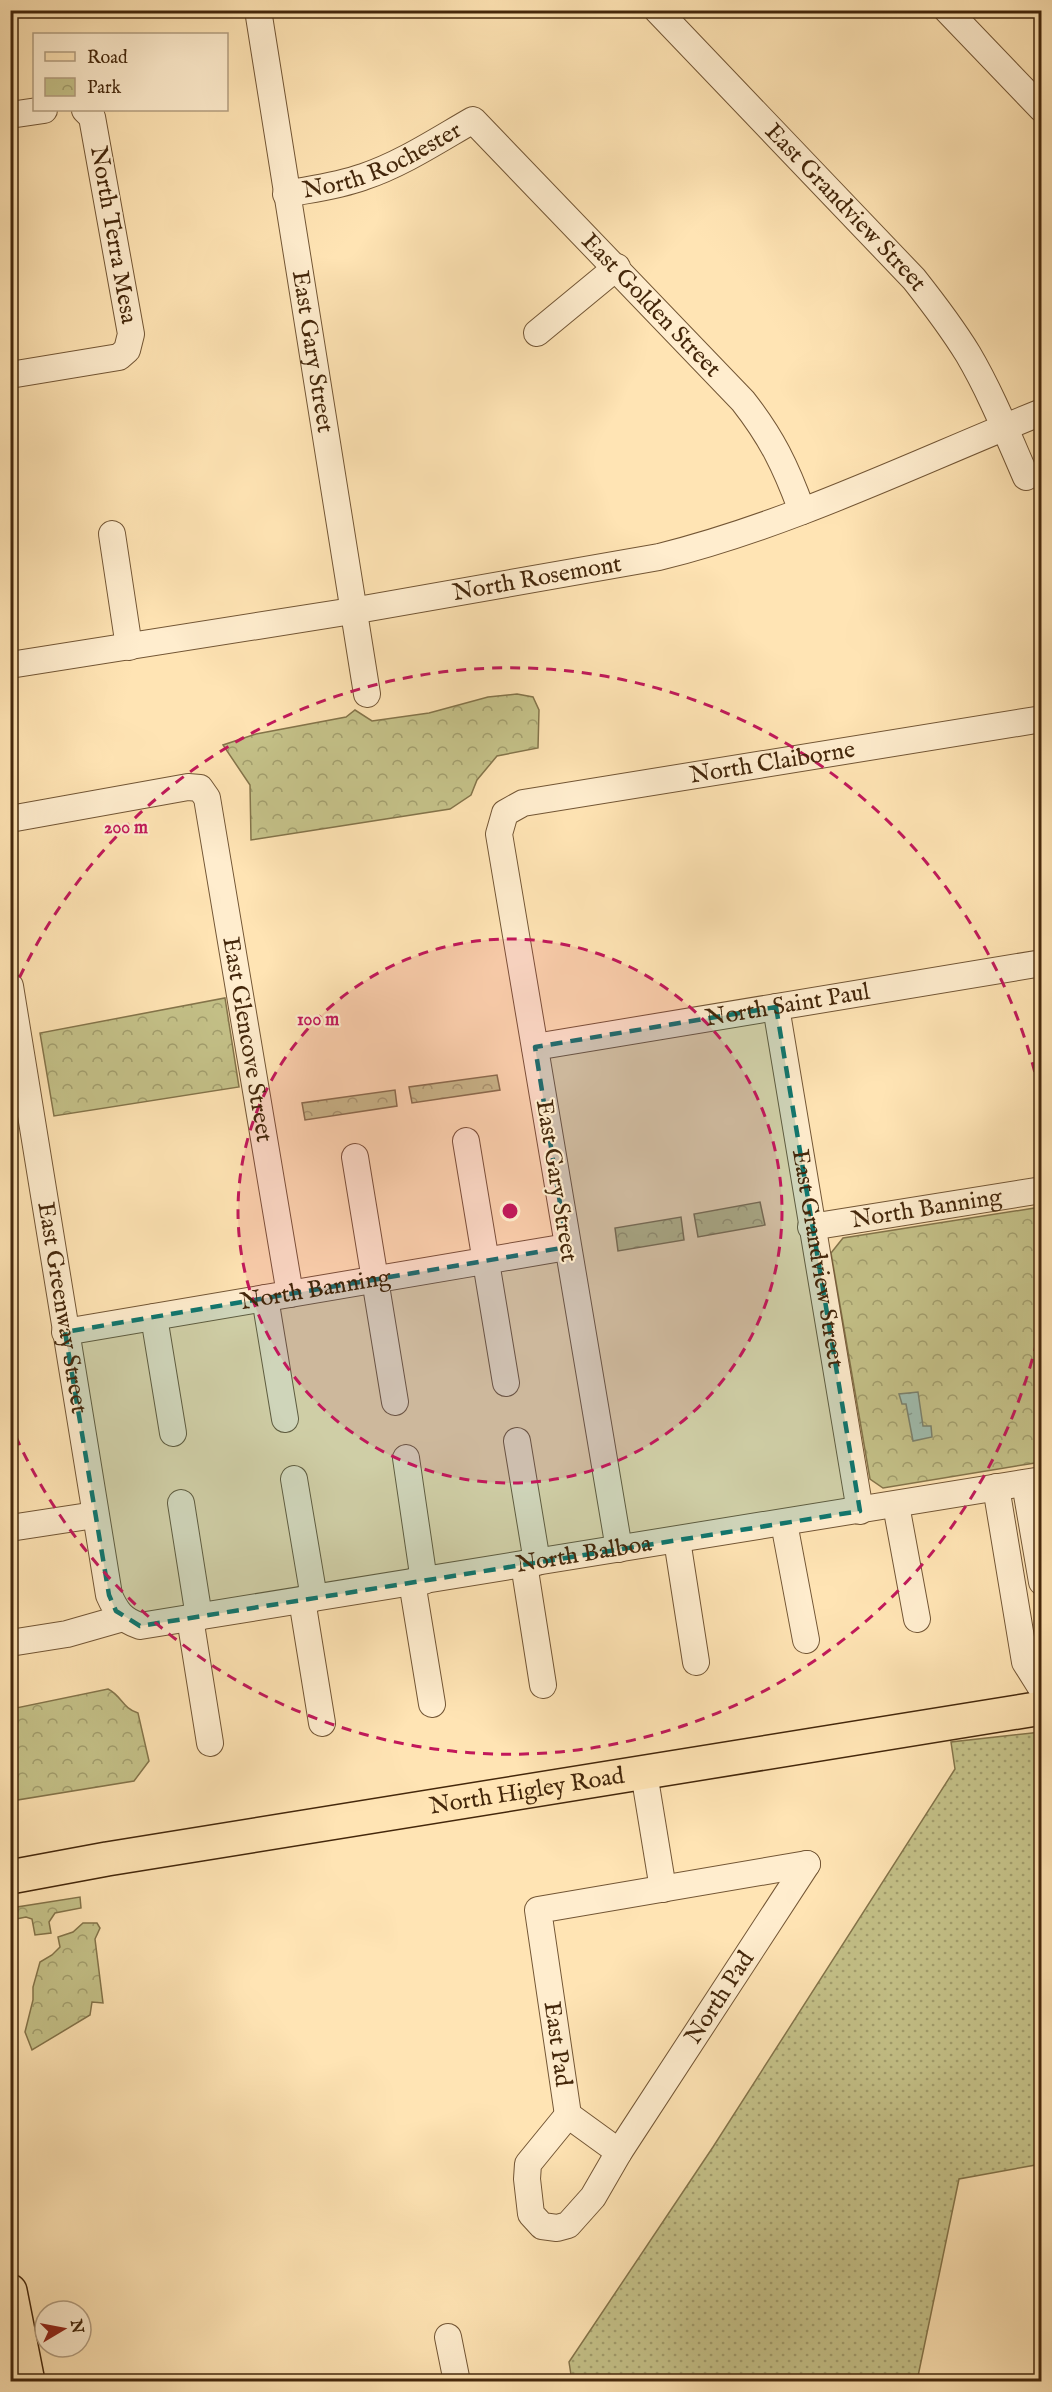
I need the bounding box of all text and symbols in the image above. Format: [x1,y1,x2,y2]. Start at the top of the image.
legend [33,33,228,111]
text: Road [87,47,128,70]
text: Park [87,77,122,100]
street label: North Rochester [300,115,467,206]
street label: East Grandview Street [758,117,933,298]
street label: North Terra Mesa [82,144,144,327]
street label: East Golden Street [574,226,728,384]
street label: East Gary Street [284,268,341,435]
street label: North Rosemont [450,548,624,609]
street label: North Claiborne [687,734,857,791]
text: 200 m [104,817,148,840]
street label: East Glencove Street [215,935,280,1145]
street label: North Saint Paul [703,976,873,1034]
text: 100 m [297,1009,339,1032]
street label: East Gary Street [528,1098,584,1264]
street label: East Grandview Street [784,1147,851,1370]
street label: North Banning [849,1181,1005,1236]
street label: East Greenway Street [30,1200,95,1416]
centre of rings [500,1201,520,1221]
street label: North Banning [238,1261,394,1318]
street label: North Balboa [514,1528,654,1580]
street label: North Higley Road [427,1760,627,1822]
street label: North Pad [678,1945,761,2050]
street label: East Pad [536,1999,578,2089]
north arrow [33,2299,93,2359]
text: N [65,2317,87,2335]

